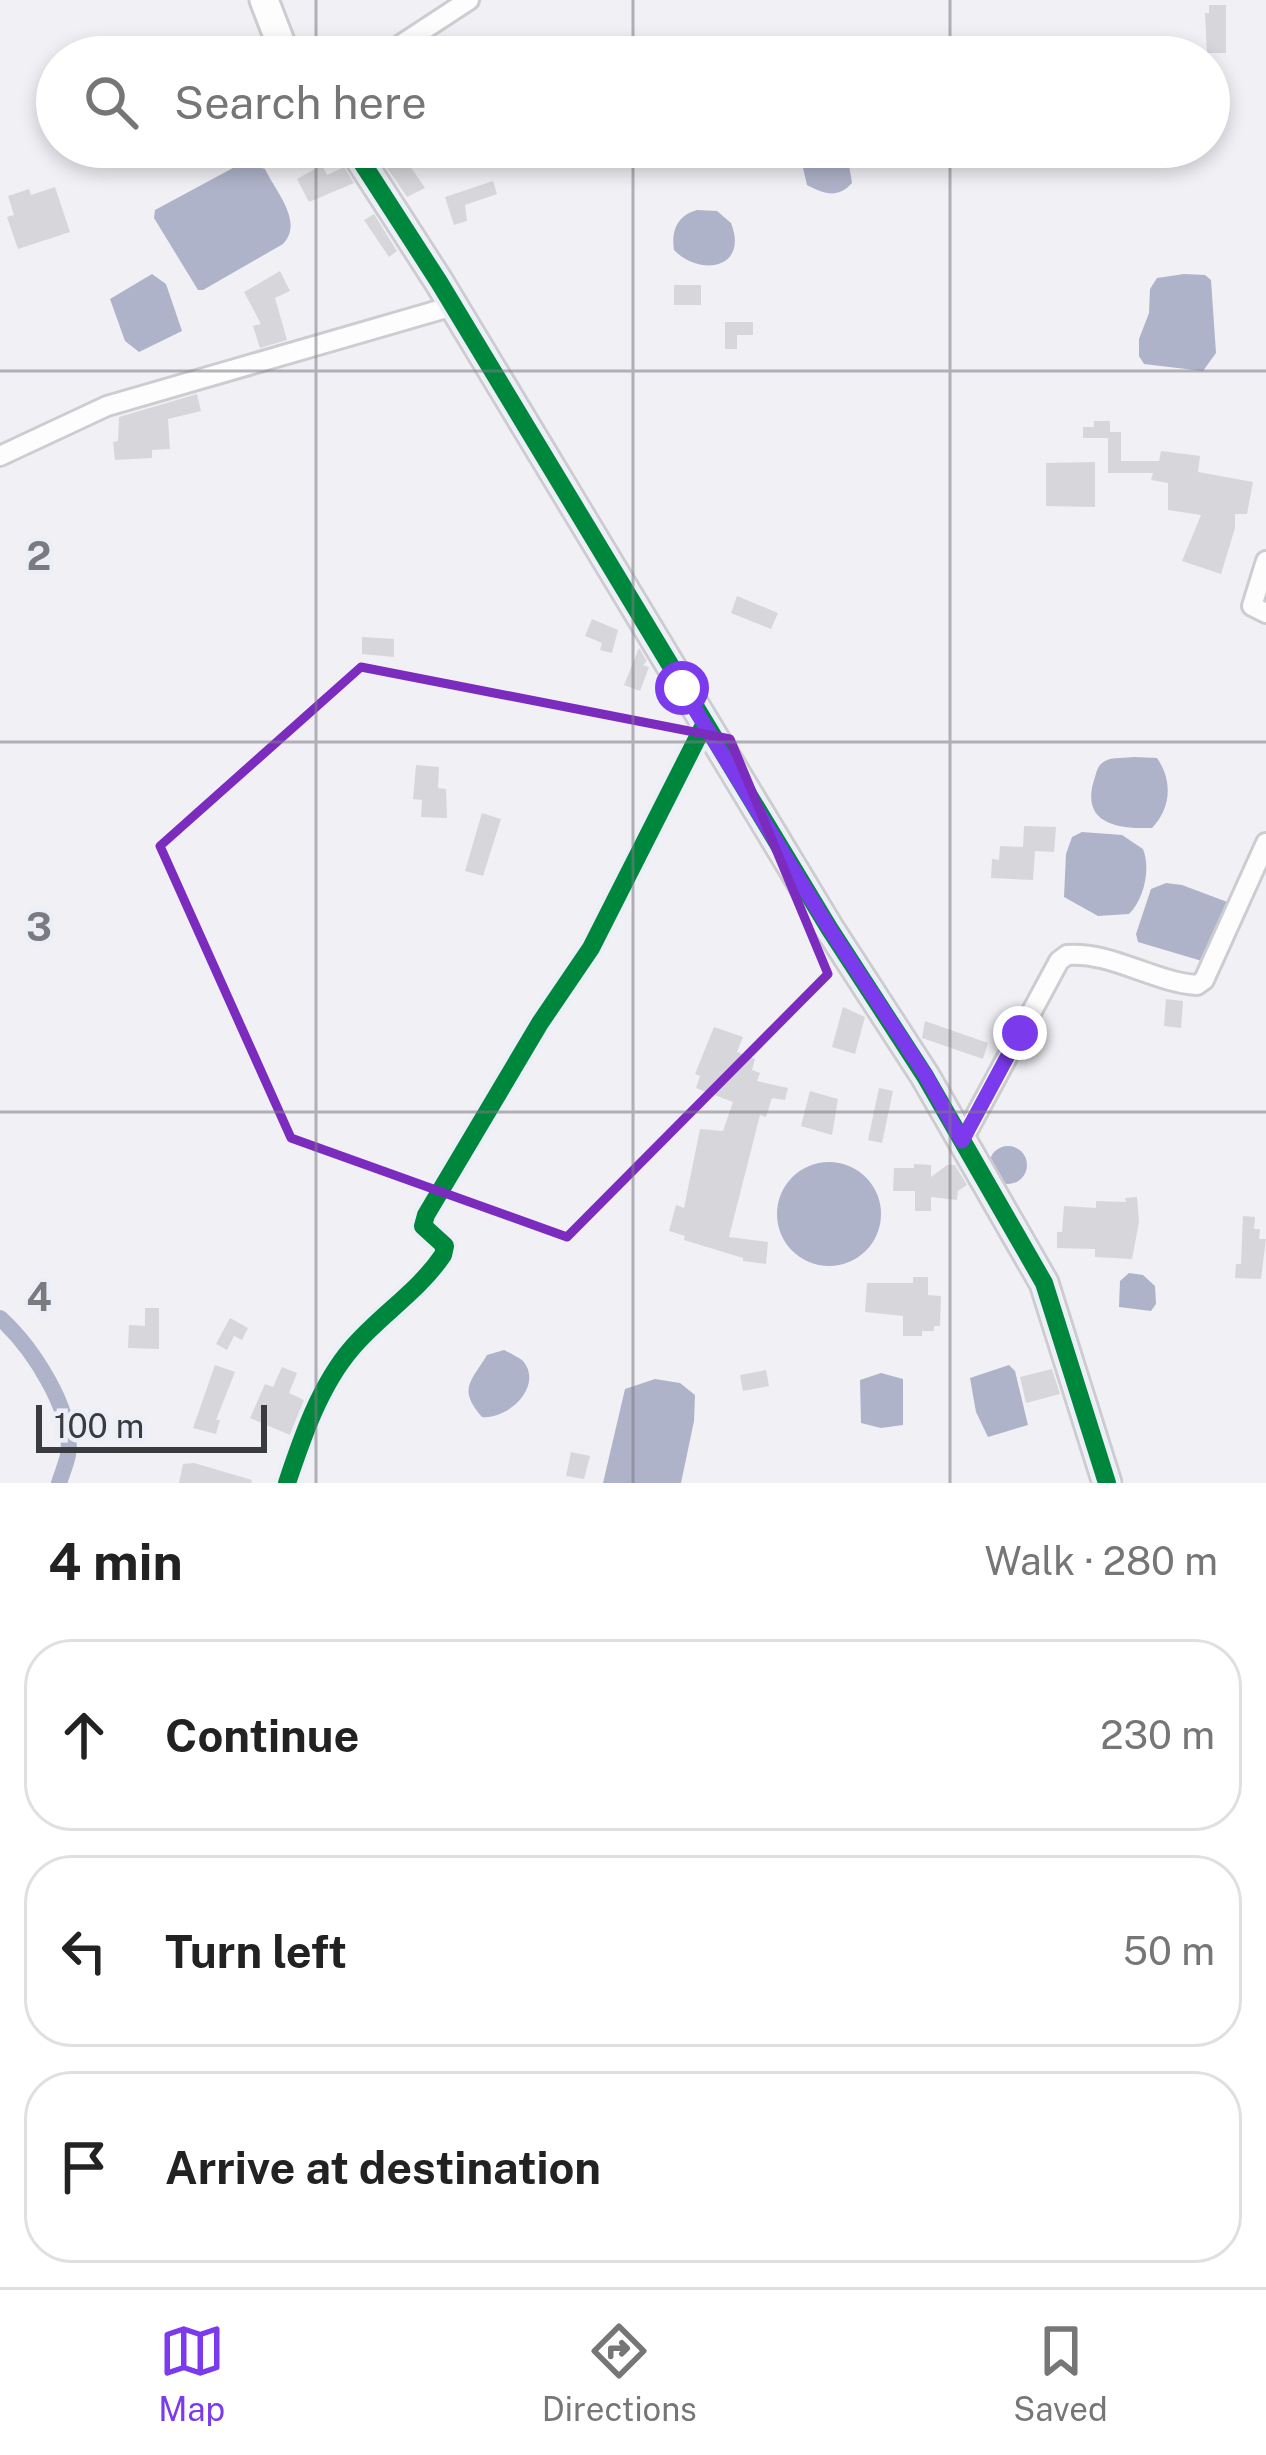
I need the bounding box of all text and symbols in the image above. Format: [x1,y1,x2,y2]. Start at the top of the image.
search box [36,36,1230,168]
icon: search [78,69,144,135]
text: Search here [174,76,427,129]
text: 2 [27,533,51,579]
route start [655,661,709,715]
text: 3 [26,904,52,950]
route end [993,1006,1047,1060]
text: 4 [26,1274,52,1320]
scale bar [36,1399,267,1452]
text: 100 m [54,1407,144,1445]
text: 4 min [48,1532,183,1591]
text: Walk · 280 m [984,1538,1218,1584]
icon: ahead [51,1702,117,1768]
text: Continue [165,1709,359,1762]
text: 230 m [1100,1712,1215,1758]
icon: left [51,1918,117,1984]
text: Turn left [165,1925,347,1978]
text: 50 m [1123,1928,1215,1974]
icon: arrive [51,2134,117,2200]
text: Arrive at destination [165,2141,601,2194]
tab: Map [158,2318,225,2428]
tab: Directions [542,2318,697,2428]
tab: Saved [1013,2318,1108,2428]

